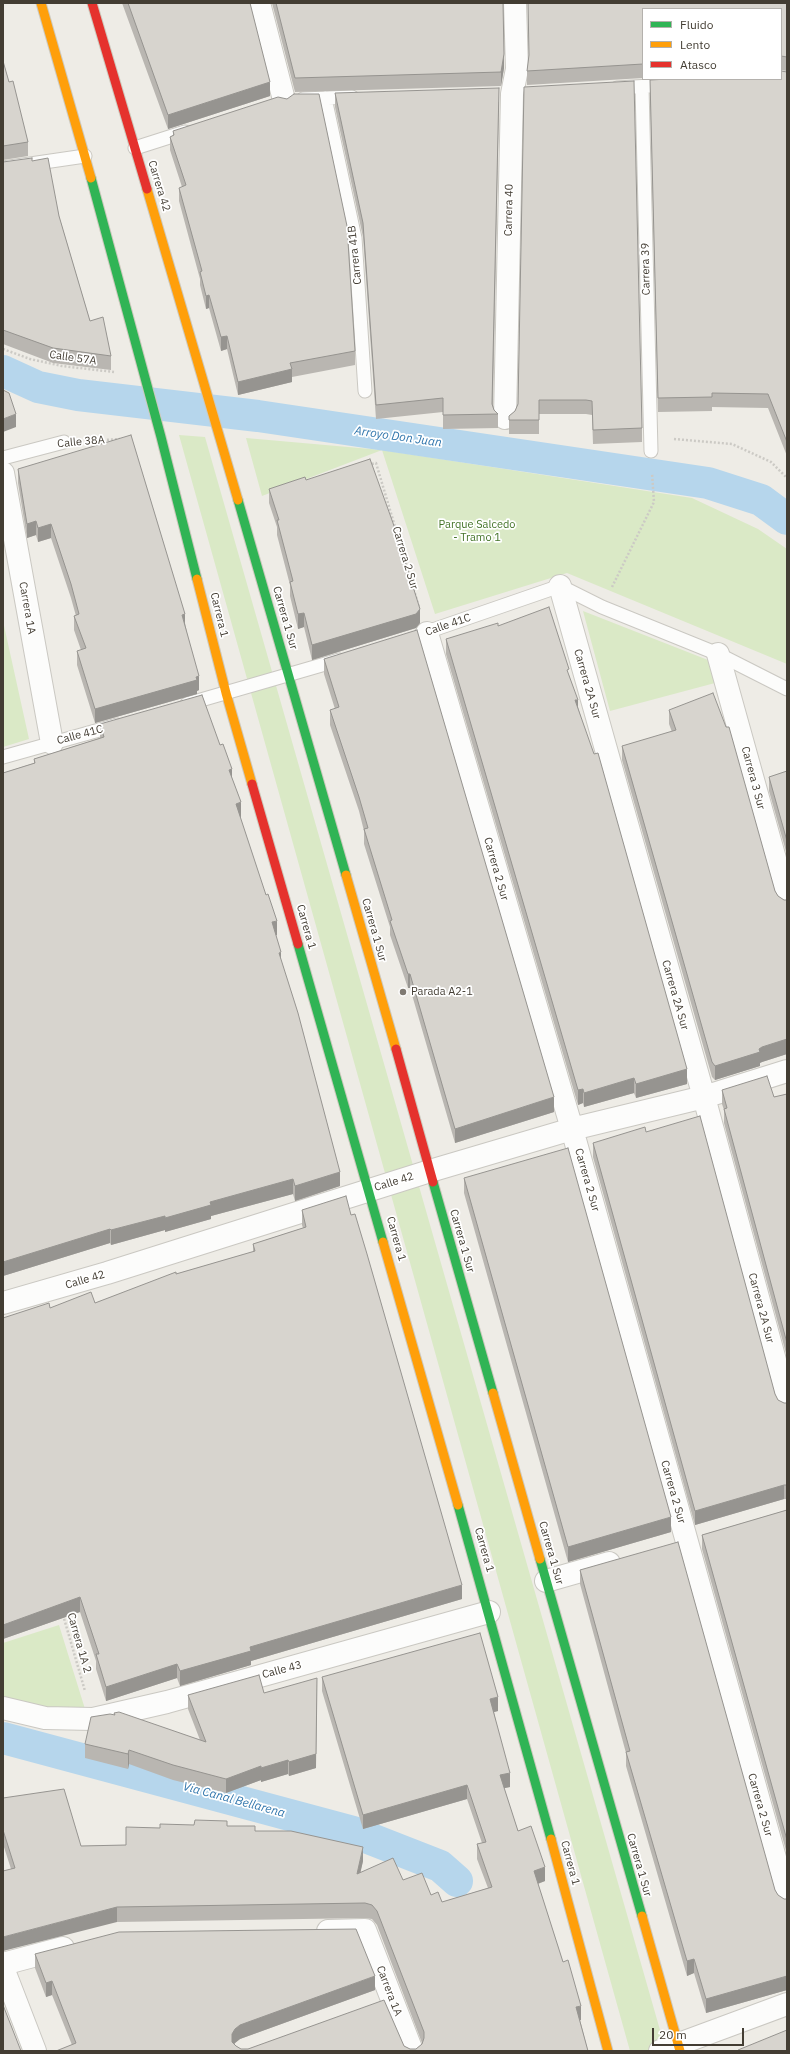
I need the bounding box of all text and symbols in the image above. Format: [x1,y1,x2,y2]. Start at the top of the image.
legend [642,8,782,80]
text: Fluido [680,17,713,32]
text: Lento [680,37,710,52]
text: Atasco [680,57,717,72]
street label: Carrera 42 [145,159,173,213]
street label: Carrera 40 [502,184,516,236]
street label: Carrera 41B [345,225,365,285]
street label: Carrera 39 [639,243,653,295]
street label: Calle 57A [49,348,97,368]
water label: Arroyo Don Juan [353,424,443,450]
street label: Calle 38A [57,433,105,451]
park label: Parque Salcedo - Tramo 1 [439,518,515,544]
street label: Carrera 2 Sur [389,525,421,591]
street label: Carrera 1A [16,581,38,635]
street label: Carrera 1 Sur [270,585,300,651]
street label: Carrera 1 [207,591,231,639]
street label: Calle 41C [423,611,473,639]
street label: Carrera 2A Sur [571,648,603,720]
street label: Calle 41C [55,723,105,747]
street label: Carrera 3 Sur [738,745,768,811]
street label: Carrera 2 Sur [481,836,511,902]
street label: Carrera 1 Sur [359,897,389,963]
street label: Carrera 1 [293,903,319,951]
street label: Carrera 2A Sur [659,959,691,1031]
place label: Parada A2-1 [411,985,473,999]
marker: Parada A2-1 [398,987,408,997]
street label: Carrera 2 Sur [572,1147,602,1213]
street label: Calle 42 [373,1170,415,1194]
street label: Carrera 1 Sur [447,1208,477,1274]
street label: Carrera 1 [383,1215,409,1263]
street label: Calle 42 [64,1268,106,1292]
street label: Carrera 2A Sur [745,1271,777,1345]
street label: Carrera 2 Sur [658,1459,688,1525]
street label: Carrera 1 Sur [536,1520,566,1586]
street label: Carrera 1 [471,1526,497,1574]
street label: Carrera 1A 2 [64,1611,94,1675]
street label: Calle 43 [261,1658,303,1682]
street label: Carrera 2 Sur [745,1772,775,1838]
water label: Via Canal Bellarena [181,1779,287,1821]
street label: Carrera 1 Sur [624,1832,654,1898]
street label: Carrera 1 [558,1839,582,1887]
street label: Carrera 1A [373,1964,405,2018]
scale bar [654,2020,746,2046]
text: 20 m [659,2027,687,2042]

